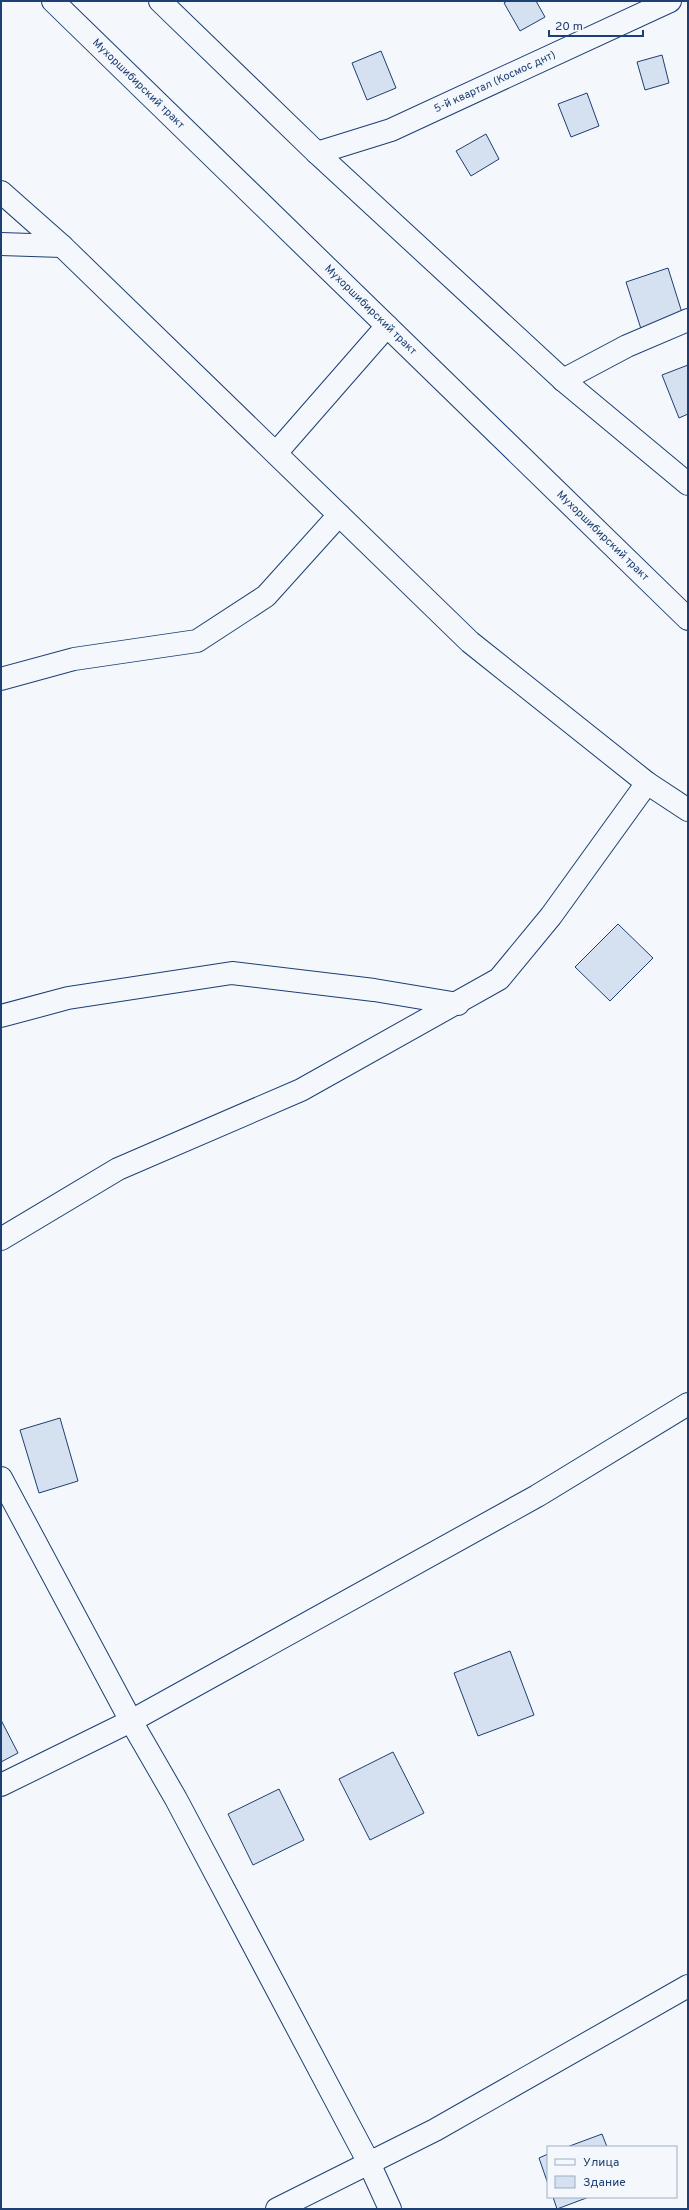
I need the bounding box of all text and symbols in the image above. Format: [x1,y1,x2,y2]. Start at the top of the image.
scale bar [549,12,643,38]
text: 20 m [555,19,583,35]
street label: Мухоршибирский тракт [89,36,187,132]
street label: 5-й квартал (Космос днт) [432,48,558,116]
street label: Мухоршибирский тракт [321,262,420,358]
street label: Мухоршибирский тракт [554,488,652,584]
legend [547,2146,677,2198]
text: Улица [583,2155,619,2171]
text: Здание [583,2175,626,2191]

